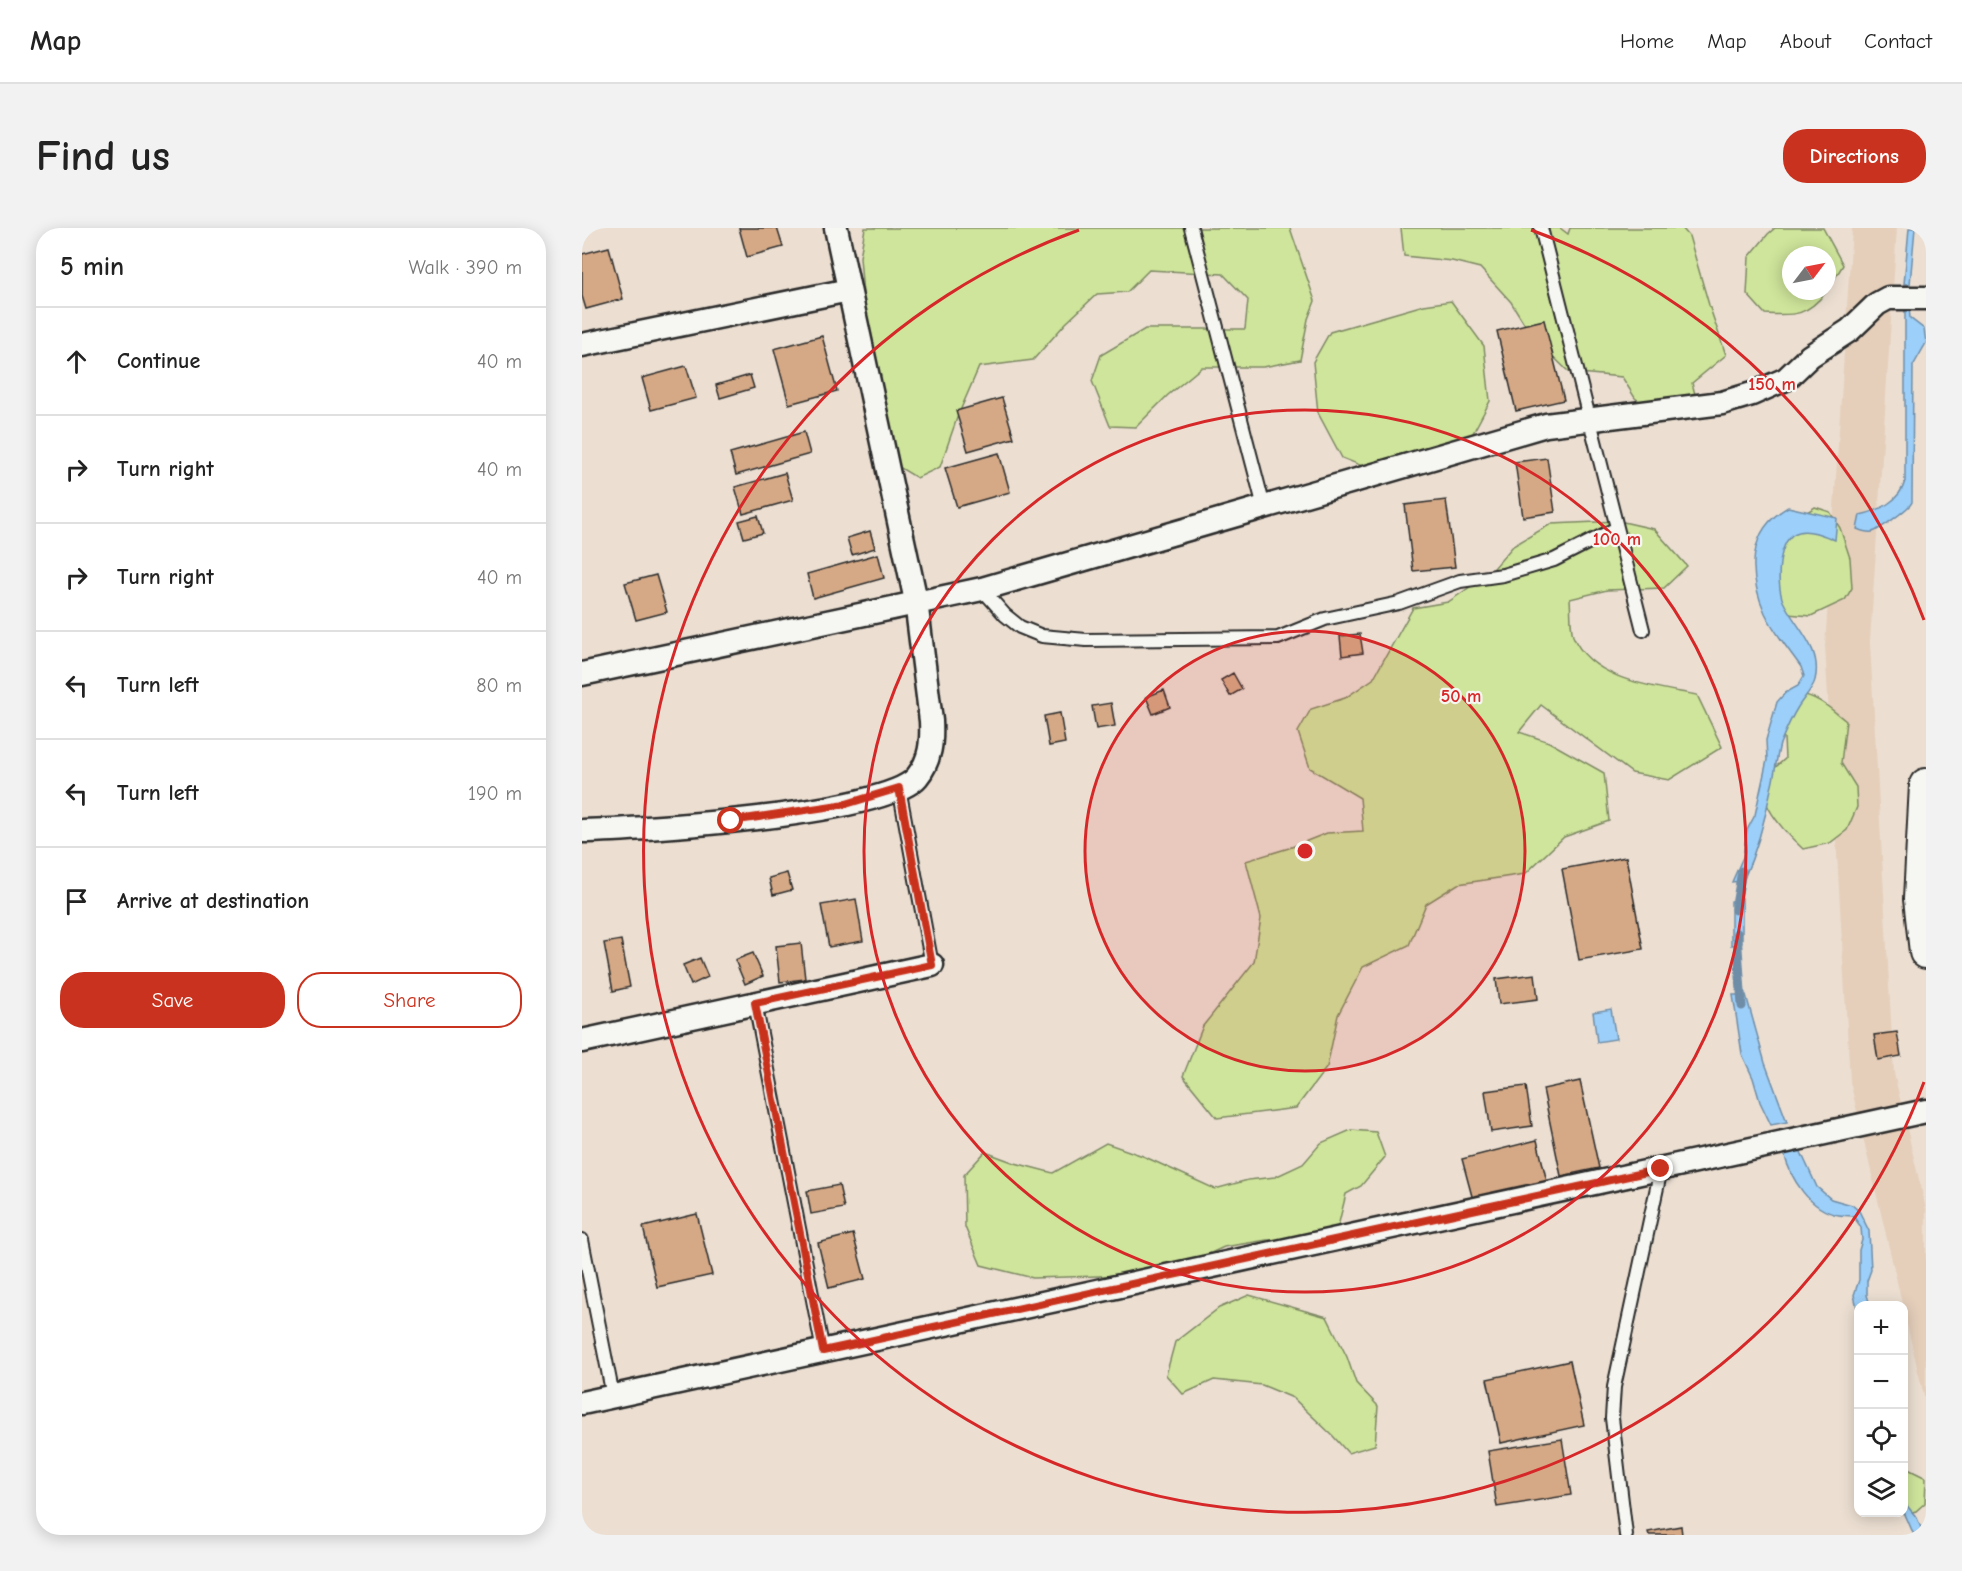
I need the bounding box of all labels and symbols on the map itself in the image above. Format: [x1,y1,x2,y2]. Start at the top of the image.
north arrow [1782,246,1836,300]
text: 150 m [1748,374,1796,395]
text: 100 m [1593,529,1641,550]
text: 50 m [1441,686,1481,707]
route start [717,807,743,833]
centre of rings [1295,841,1315,861]
route end [1647,1155,1673,1181]

